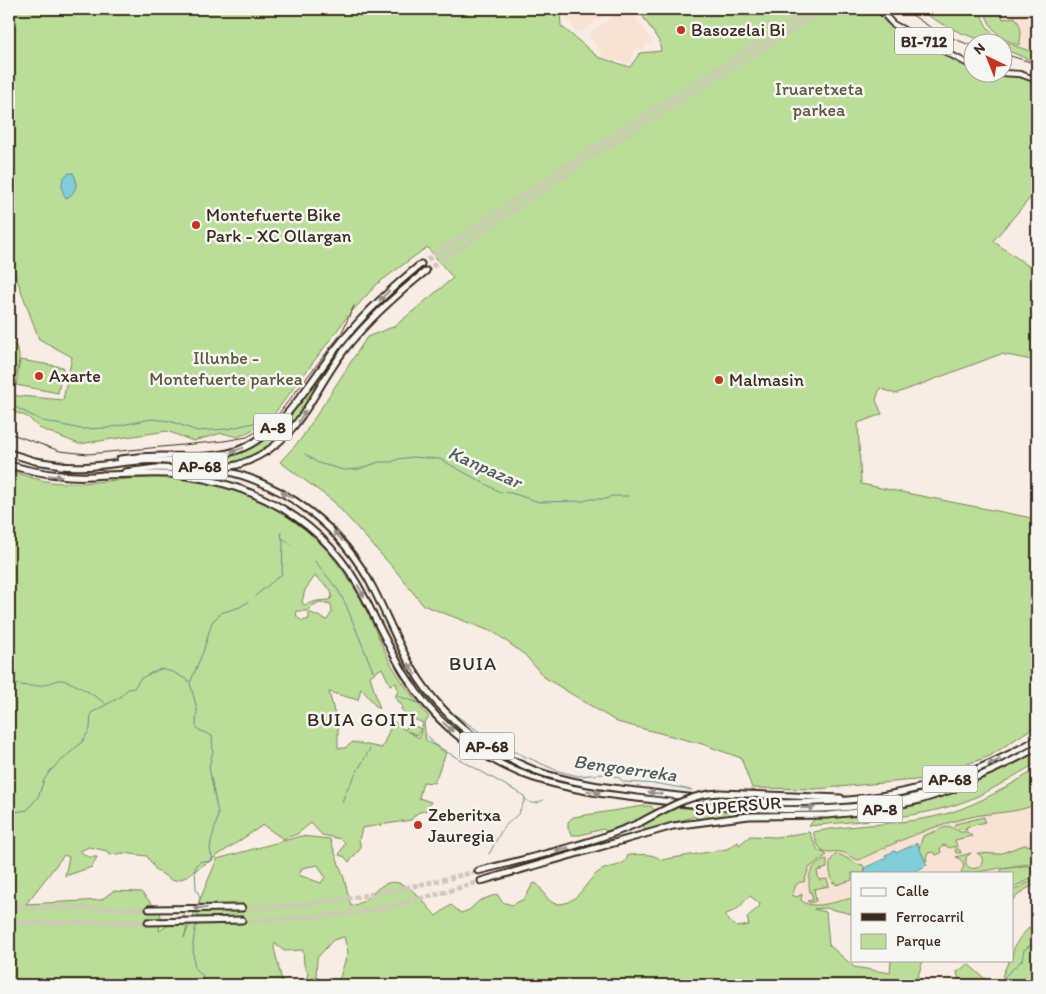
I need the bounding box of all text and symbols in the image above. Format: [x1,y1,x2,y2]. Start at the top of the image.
place label: Basozelai Bi [691,19,785,41]
marker: Basozelai Bi [675,24,687,36]
road number: BI-712 [895,27,953,54]
north arrow [964,32,1014,82]
text: N [970,39,989,58]
park label: Iruaretxeta parkea [775,78,863,121]
place label: Montefuerte Bike Park - XC Ollargan [206,204,352,247]
marker: Montefuerte Bike Park - XC Ollargan [190,219,202,231]
one-way arrow [378,290,390,302]
park label: Illunbe - Montefuerte parkea [149,347,303,390]
place label: Axarte [49,365,101,387]
place label: Malmasin [729,369,804,391]
marker: Axarte [33,370,45,382]
marker: Malmasin [713,374,725,386]
one-way arrow [297,409,306,422]
road number: A-8 [254,414,292,441]
water label: Kanpazar [445,441,527,494]
one-way arrow [229,446,244,454]
road number: AP-68 [172,452,228,480]
one-way arrow [48,472,64,480]
one-way arrow [280,491,293,500]
one-way arrow [332,531,344,543]
one-way arrow [357,583,365,598]
district label: BUIA [449,652,497,675]
one-way arrow [407,662,416,675]
district label: BUIA GOITI [307,708,417,731]
one-way arrow [441,721,453,733]
road number: AP-68 [460,732,514,759]
water label: Bengoerreka [572,749,679,787]
one-way arrow [987,758,1001,766]
road number: AP-68 [922,766,978,792]
one-way arrow [586,788,602,796]
one-way arrow [647,789,663,797]
street label: SUPERSUR [694,791,782,821]
road number: AP-8 [858,796,902,822]
place label: Zeberitxa Jauregia [428,804,502,847]
one-way arrow [800,804,816,812]
marker: Zeberitxa Jauregia [412,819,424,831]
one-way arrow [555,845,570,853]
legend [851,872,1014,962]
text: Calle [896,882,929,900]
one-way arrow [191,904,207,912]
text: Ferrocarril [896,908,965,926]
text: Parque [896,932,941,950]

